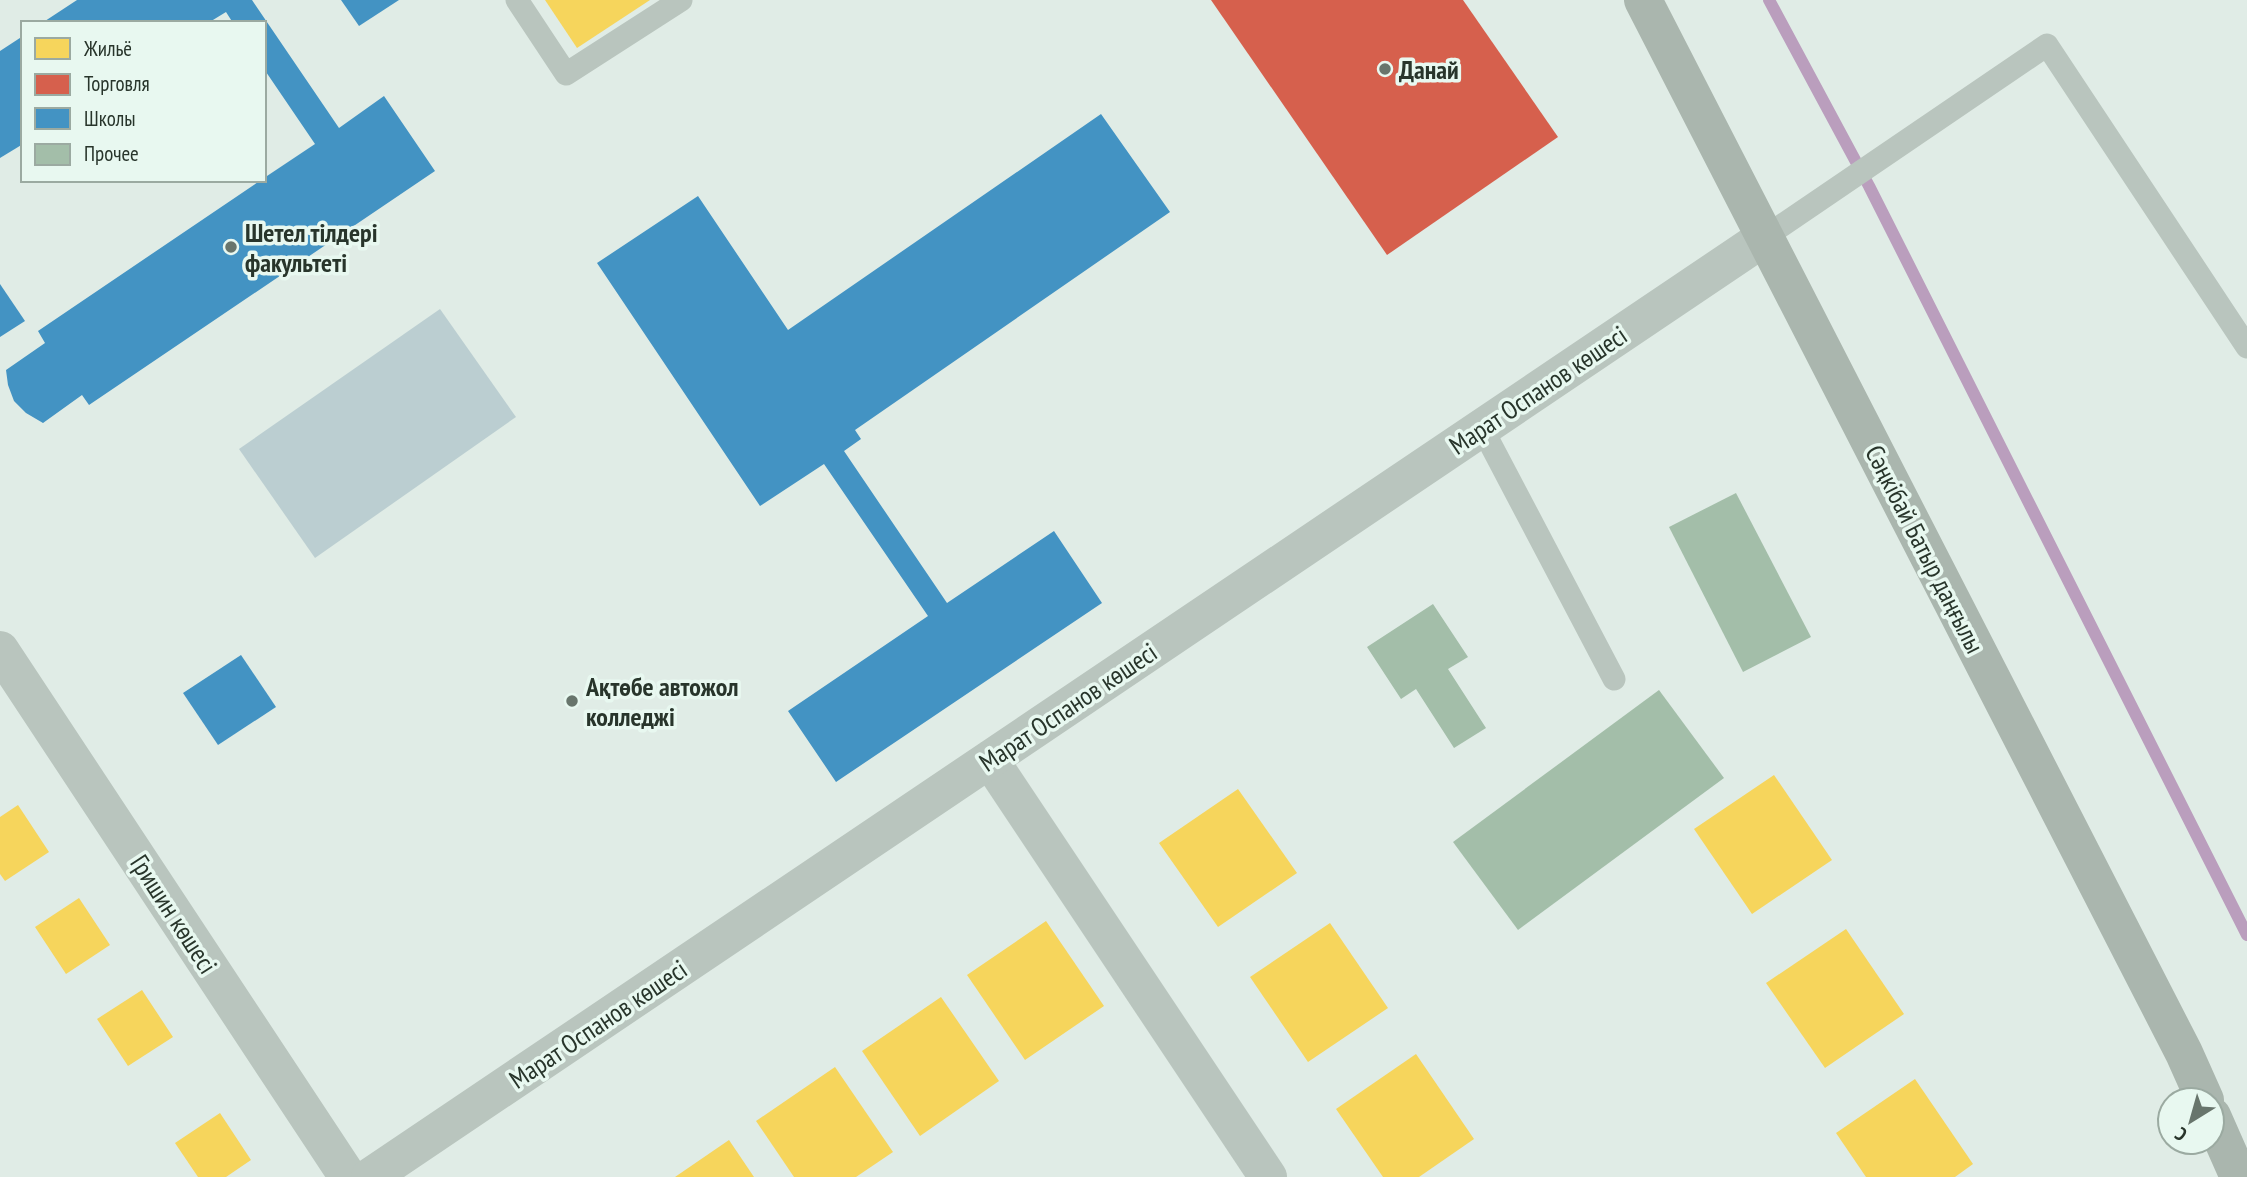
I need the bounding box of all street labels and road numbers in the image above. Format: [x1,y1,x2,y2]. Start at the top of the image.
street label: Марат Оспанов көшесі [1443,318,1633,462]
street label: Сәңкібай Батыр даңғылы [1858,439,1992,659]
street label: Марат Оспанов көшесі [973,635,1163,779]
street label: Гришин көшесі [123,848,225,980]
street label: Марат Оспанов көшесі [503,952,693,1096]

